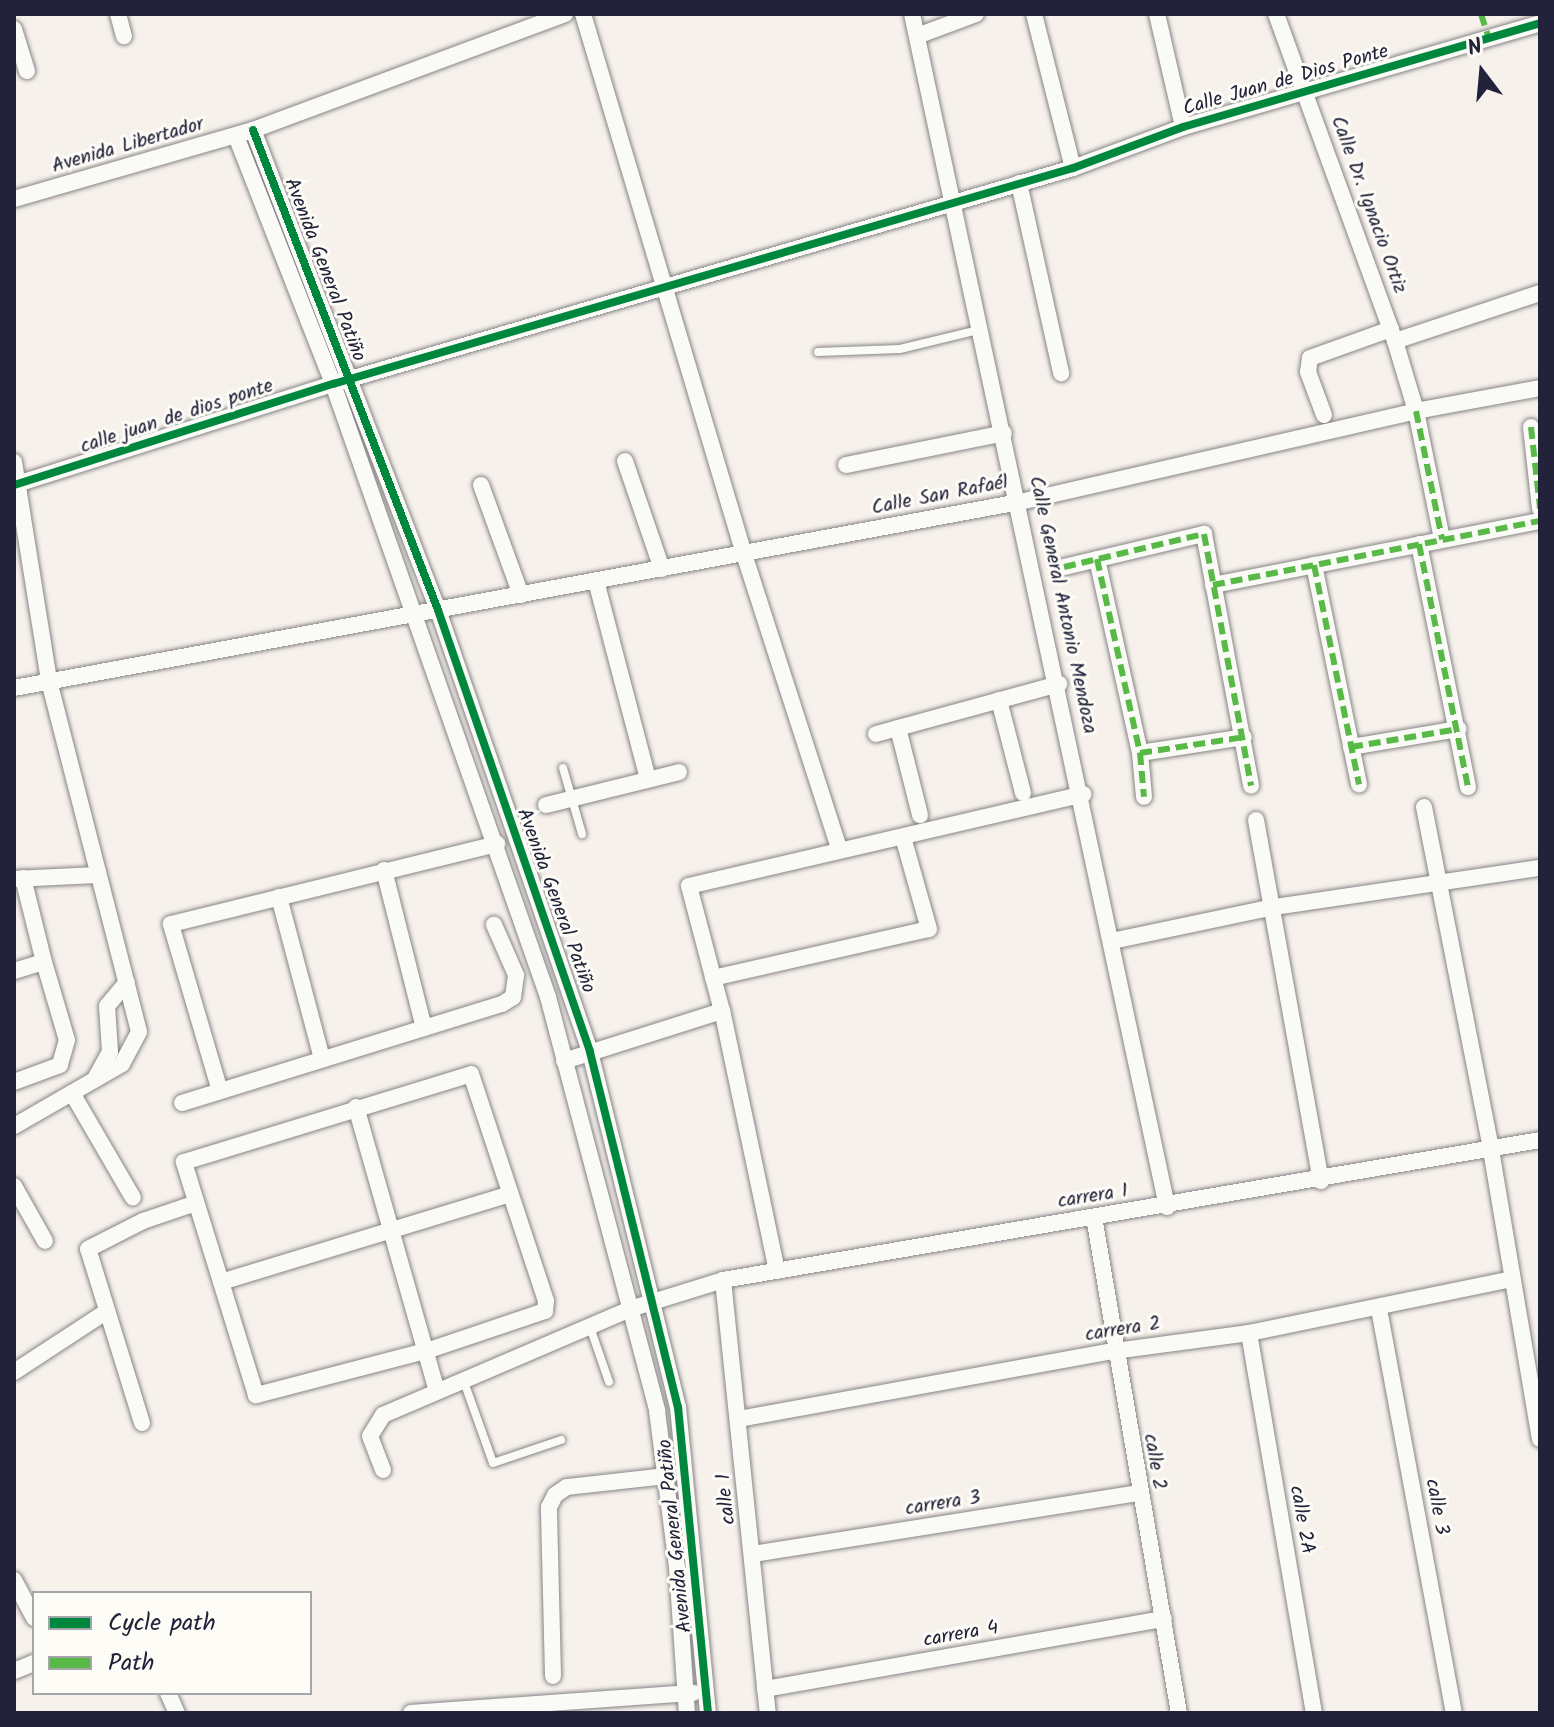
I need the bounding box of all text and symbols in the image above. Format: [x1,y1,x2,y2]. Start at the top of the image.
text: N [1464,30,1487,67]
north arrow [1442,32,1522,112]
street label: Calle Juan de Dios Ponte [1180,40,1392,122]
street label: Avenida Libertador [49,113,207,179]
street label: Calle Dr. Ignacio Ortiz [1325,113,1411,297]
street label: Avenida General Patiño [278,175,370,365]
street label: calle juan de dios ponte [78,374,276,460]
street label: Calle San Rafaél [870,471,1010,521]
street label: Calle General Antonio Mendoza [1023,474,1101,736]
street label: Avenida General Patiño [510,805,600,997]
street label: carrera 1 [1056,1180,1130,1214]
street label: carrera 2 [1084,1312,1162,1348]
street label: calle 2 [1137,1432,1171,1492]
street label: Avenida General Patiño [654,1438,698,1634]
street label: calle 1 [712,1472,742,1526]
street label: calle 3 [1419,1477,1453,1537]
street label: calle 2A [1283,1484,1319,1556]
street label: carrera 3 [904,1486,982,1522]
legend [32,1591,312,1695]
text: Cycle path [108,1604,216,1643]
street label: carrera 4 [922,1617,1000,1653]
text: Path [108,1644,154,1683]

